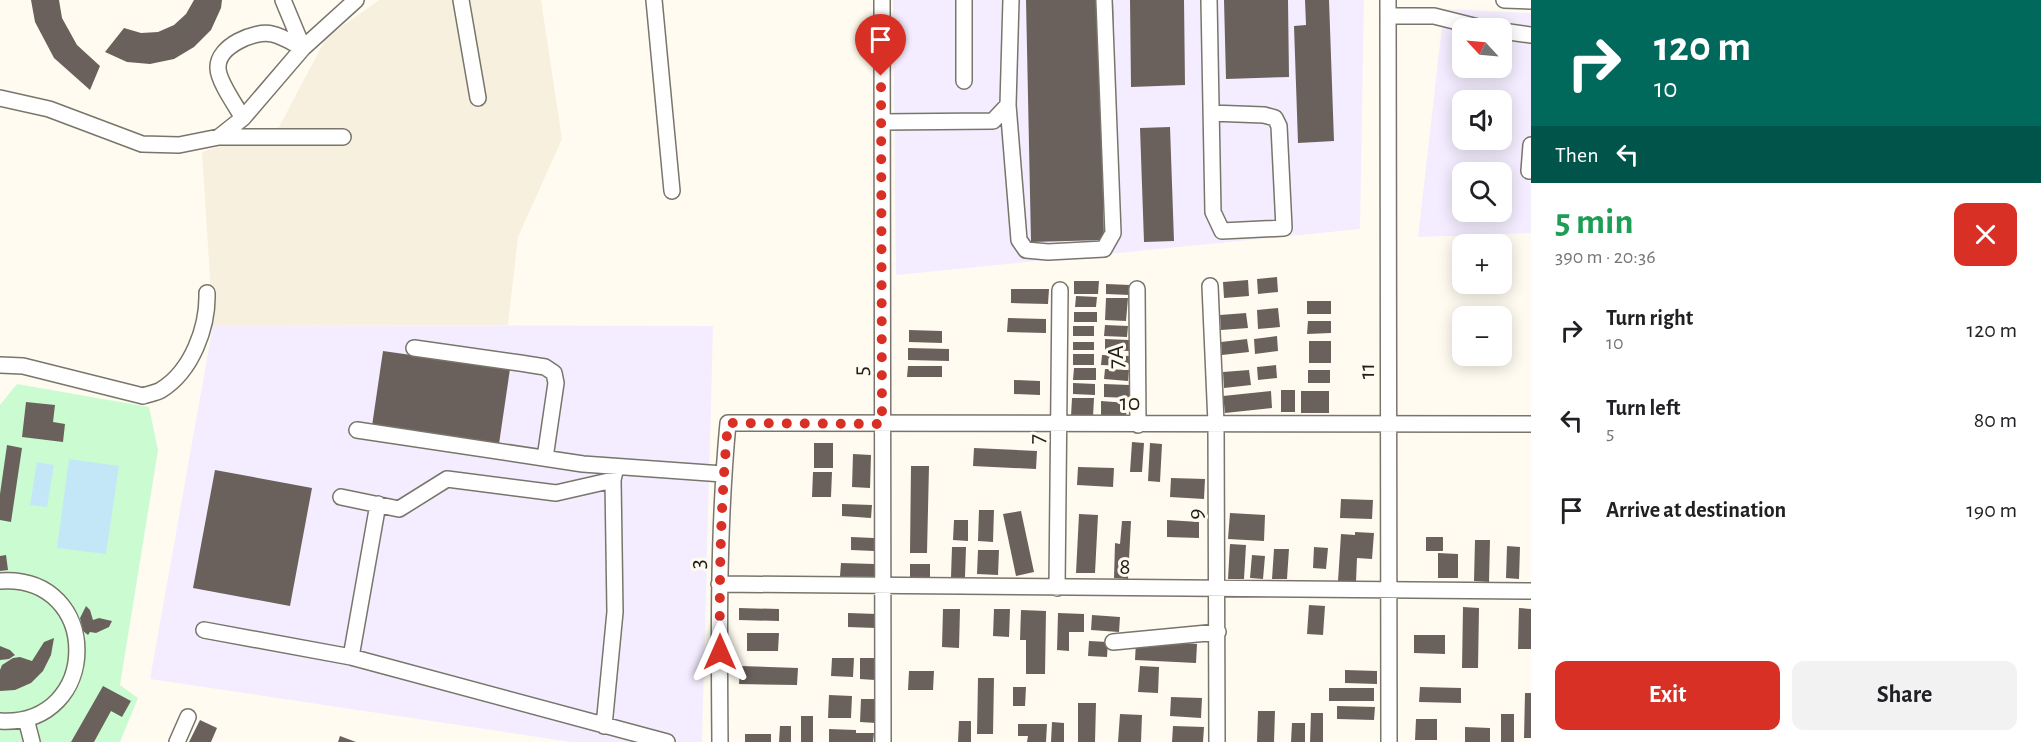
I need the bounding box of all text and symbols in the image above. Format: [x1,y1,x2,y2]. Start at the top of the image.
pin [855,14,906,76]
north arrow [1452,18,1512,78]
map controls [1452,18,1512,366]
icon: arrive [864,23,897,56]
icon: right [1555,24,1633,102]
text: 120 m [1654,26,1751,68]
text: 10 [1654,75,1678,102]
button: sound [1452,90,1512,150]
icon: left [1611,138,1644,171]
text: Then [1555,144,1599,166]
button: search [1452,162,1512,222]
button: close [1954,203,2017,266]
text: 5 min [1555,204,1633,240]
button: + [1452,234,1512,294]
text: 390 m · 20:36 [1555,247,1656,267]
button: − [1452,306,1512,366]
text: Turn right [1606,307,1693,329]
icon: right [1555,314,1588,347]
text: 120 m [1967,319,2017,341]
text: 10 [1606,333,1623,353]
street label: 7A [1104,345,1128,369]
street label: 11 [1355,363,1379,379]
street label: 5 [849,366,873,376]
street label: 10 [1120,391,1140,415]
text: Turn left [1606,397,1680,419]
icon: left [1555,404,1588,437]
text: 80 m [1974,409,2017,431]
text: 5 [1606,423,1614,443]
street label: 7 [1025,434,1049,444]
icon: arrive [1555,494,1588,527]
text: Arrive at destination [1606,499,1786,521]
text: 190 m [1966,499,2017,521]
street label: 9 [1184,508,1208,520]
street label: 8 [1119,555,1131,579]
street label: 3 [686,559,710,569]
position arrow [688,620,752,684]
button: Exit [1555,661,1780,730]
button: Share [1792,661,2017,730]

